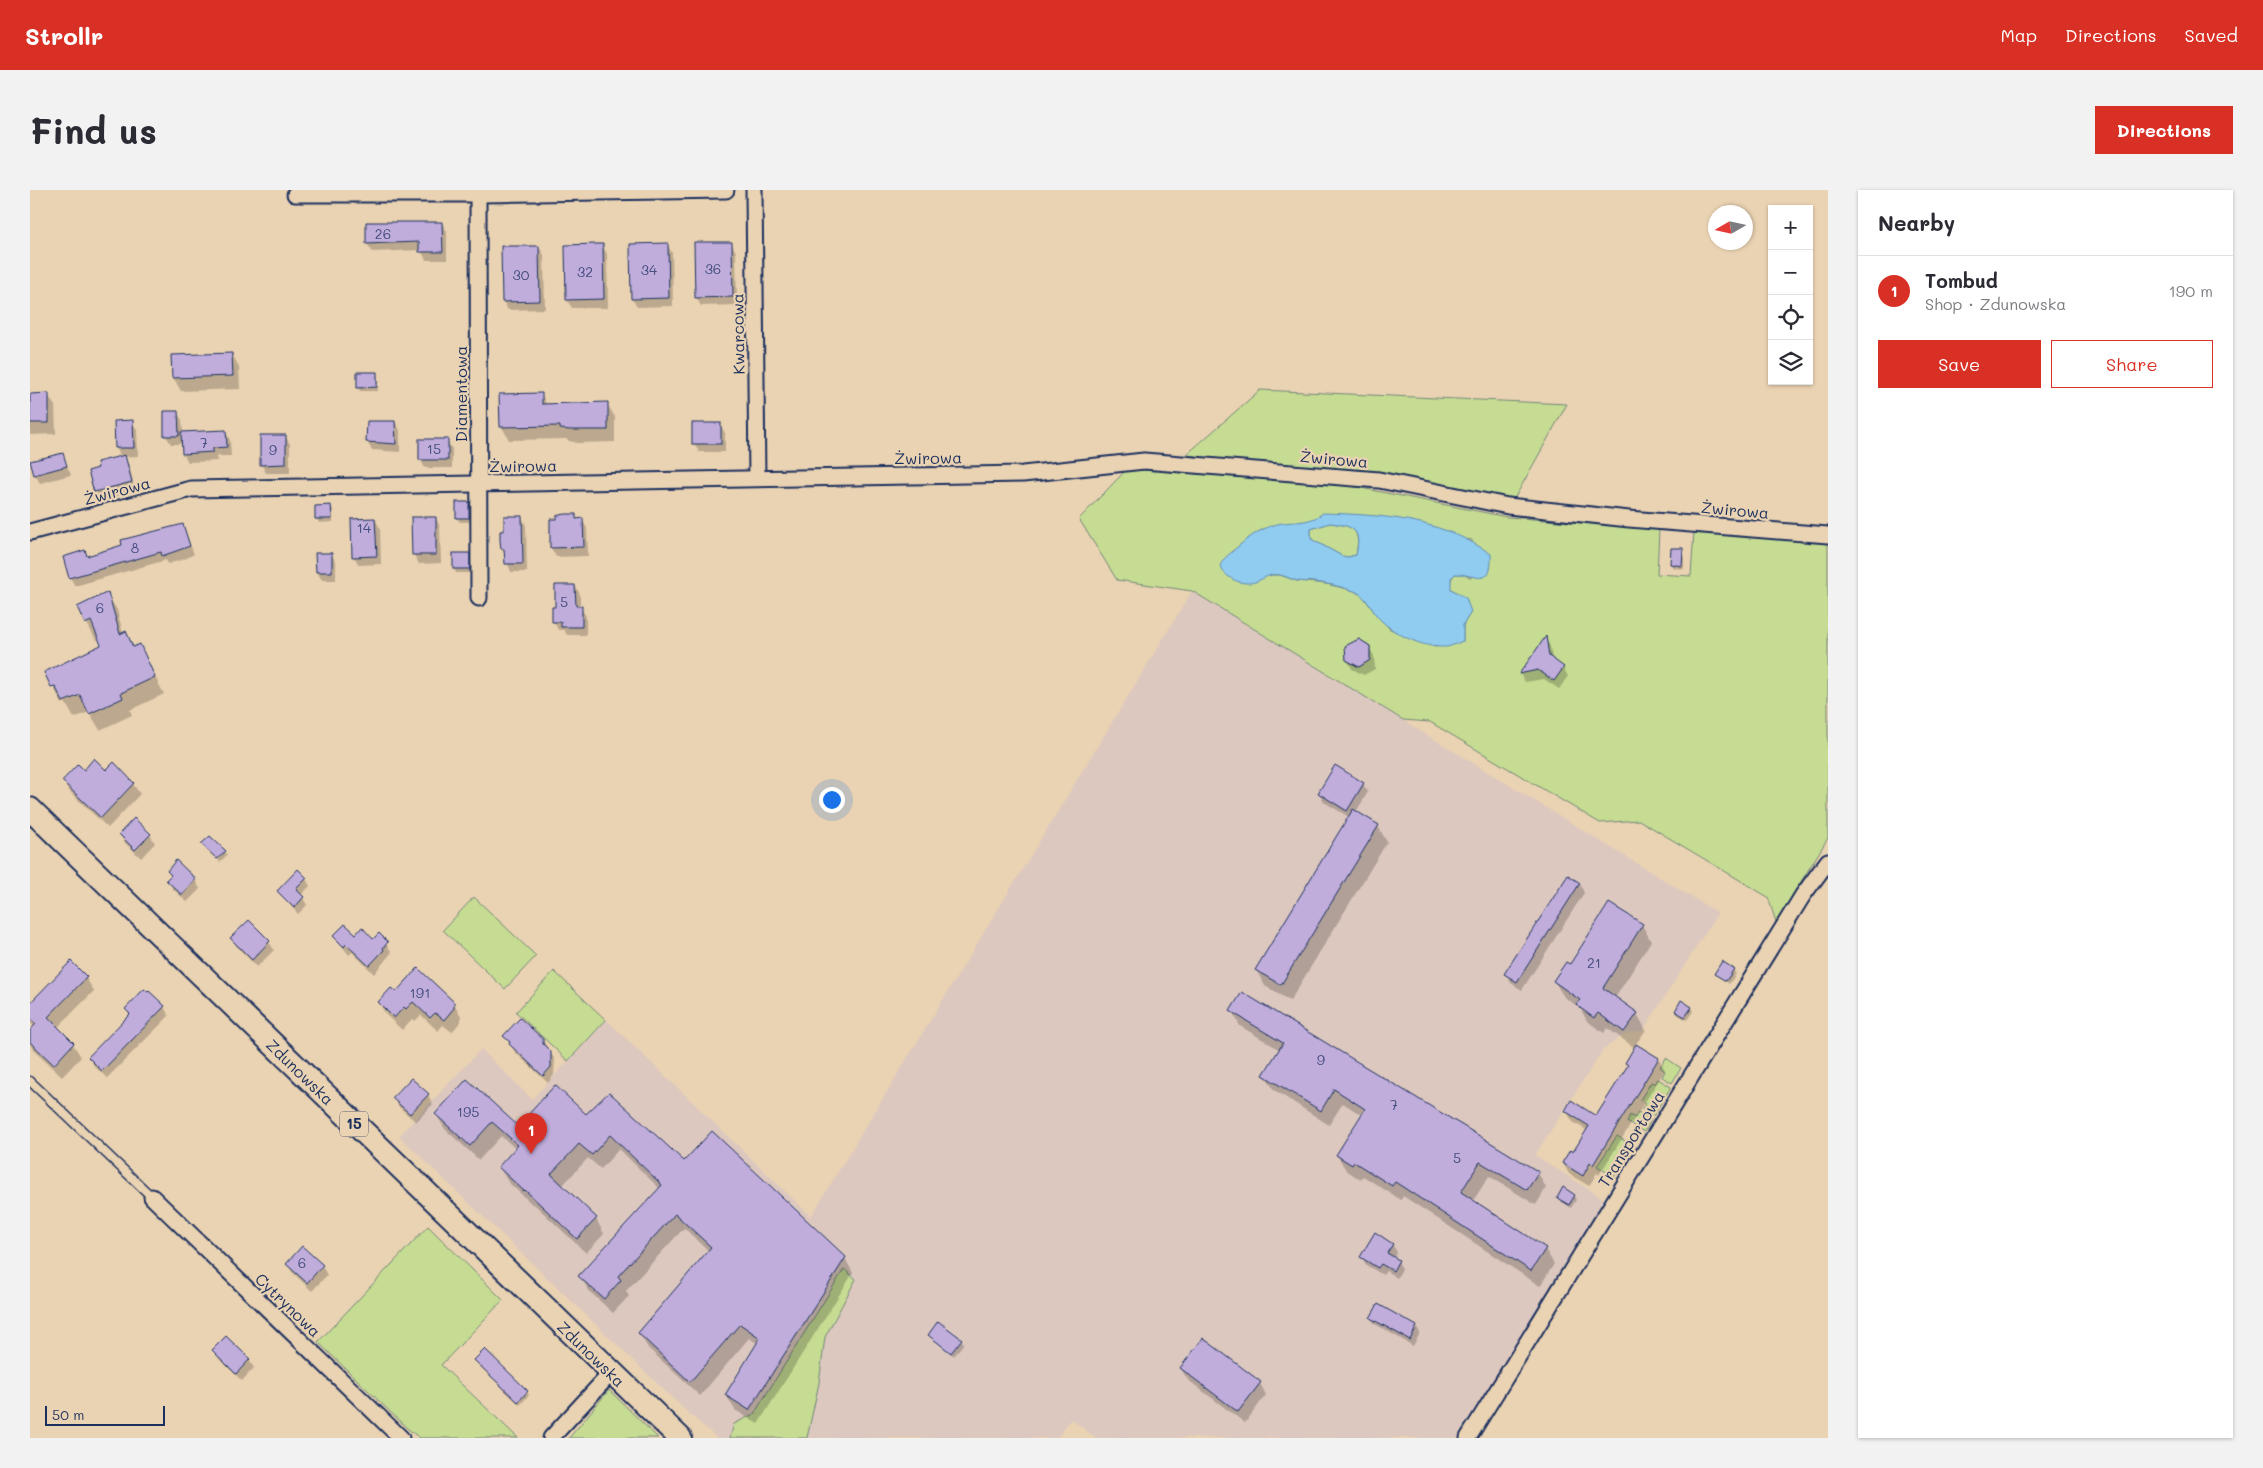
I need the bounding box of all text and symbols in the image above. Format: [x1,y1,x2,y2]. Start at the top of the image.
text: Strollr [25,20,103,51]
text: Map [2000,23,2037,47]
text: Directions [2065,23,2157,47]
text: Saved [2185,23,2238,47]
button: Directions [2095,106,2233,154]
text: Find us [30,107,157,153]
north arrow [1708,205,1753,250]
map controls [1768,205,1813,385]
button: + [1768,205,1813,250]
text: Nearby [1878,209,1955,236]
house number: 26 [375,224,391,243]
button: − [1768,250,1813,295]
house number: 36 [705,259,721,278]
house number: 34 [641,260,658,279]
house number: 32 [577,262,593,281]
house number: 30 [513,265,530,284]
text: Tombud [1925,268,1998,293]
text: 1 [1890,280,1898,301]
text: 190 m [2169,280,2213,301]
street label: Kwarcowa [726,293,749,375]
text: Shop · Zdunowska [1925,293,2066,314]
button: locate [1768,295,1813,340]
button: layers [1768,340,1813,385]
button: Save [1878,340,2041,388]
button: Share [2051,340,2213,388]
street label: Diamentowa [450,346,471,442]
house number: 7 [200,433,208,452]
house number: 15 [427,439,441,458]
house number: 9 [269,440,277,459]
street label: Żwirowa [1299,445,1369,472]
street label: Żwirowa [894,446,962,469]
street label: Żwirowa [489,454,557,477]
street label: Żwirowa [81,472,152,509]
street label: Żwirowa [1700,496,1770,523]
house number: 14 [357,518,372,537]
house number: 8 [131,538,139,557]
house number: 5 [560,592,568,611]
house number: 6 [96,598,104,617]
your location [819,787,845,813]
house number: 21 [1587,953,1601,972]
house number: 191 [410,983,430,1002]
street label: Zdunowska [262,1034,339,1109]
house number: 9 [1317,1050,1325,1069]
street label: Transportowa [1593,1087,1669,1191]
house number: 7 [1390,1095,1398,1114]
house number: 195 [457,1102,479,1121]
road number: 15 [340,1112,368,1136]
pin: 1 [515,1113,547,1154]
house number: 5 [1453,1148,1461,1167]
house number: 6 [298,1253,306,1272]
street label: Cytrynowa [251,1268,326,1341]
street label: Zdunowska [553,1316,630,1391]
scale bar [45,1403,165,1426]
text: 50 m [52,1405,84,1424]

